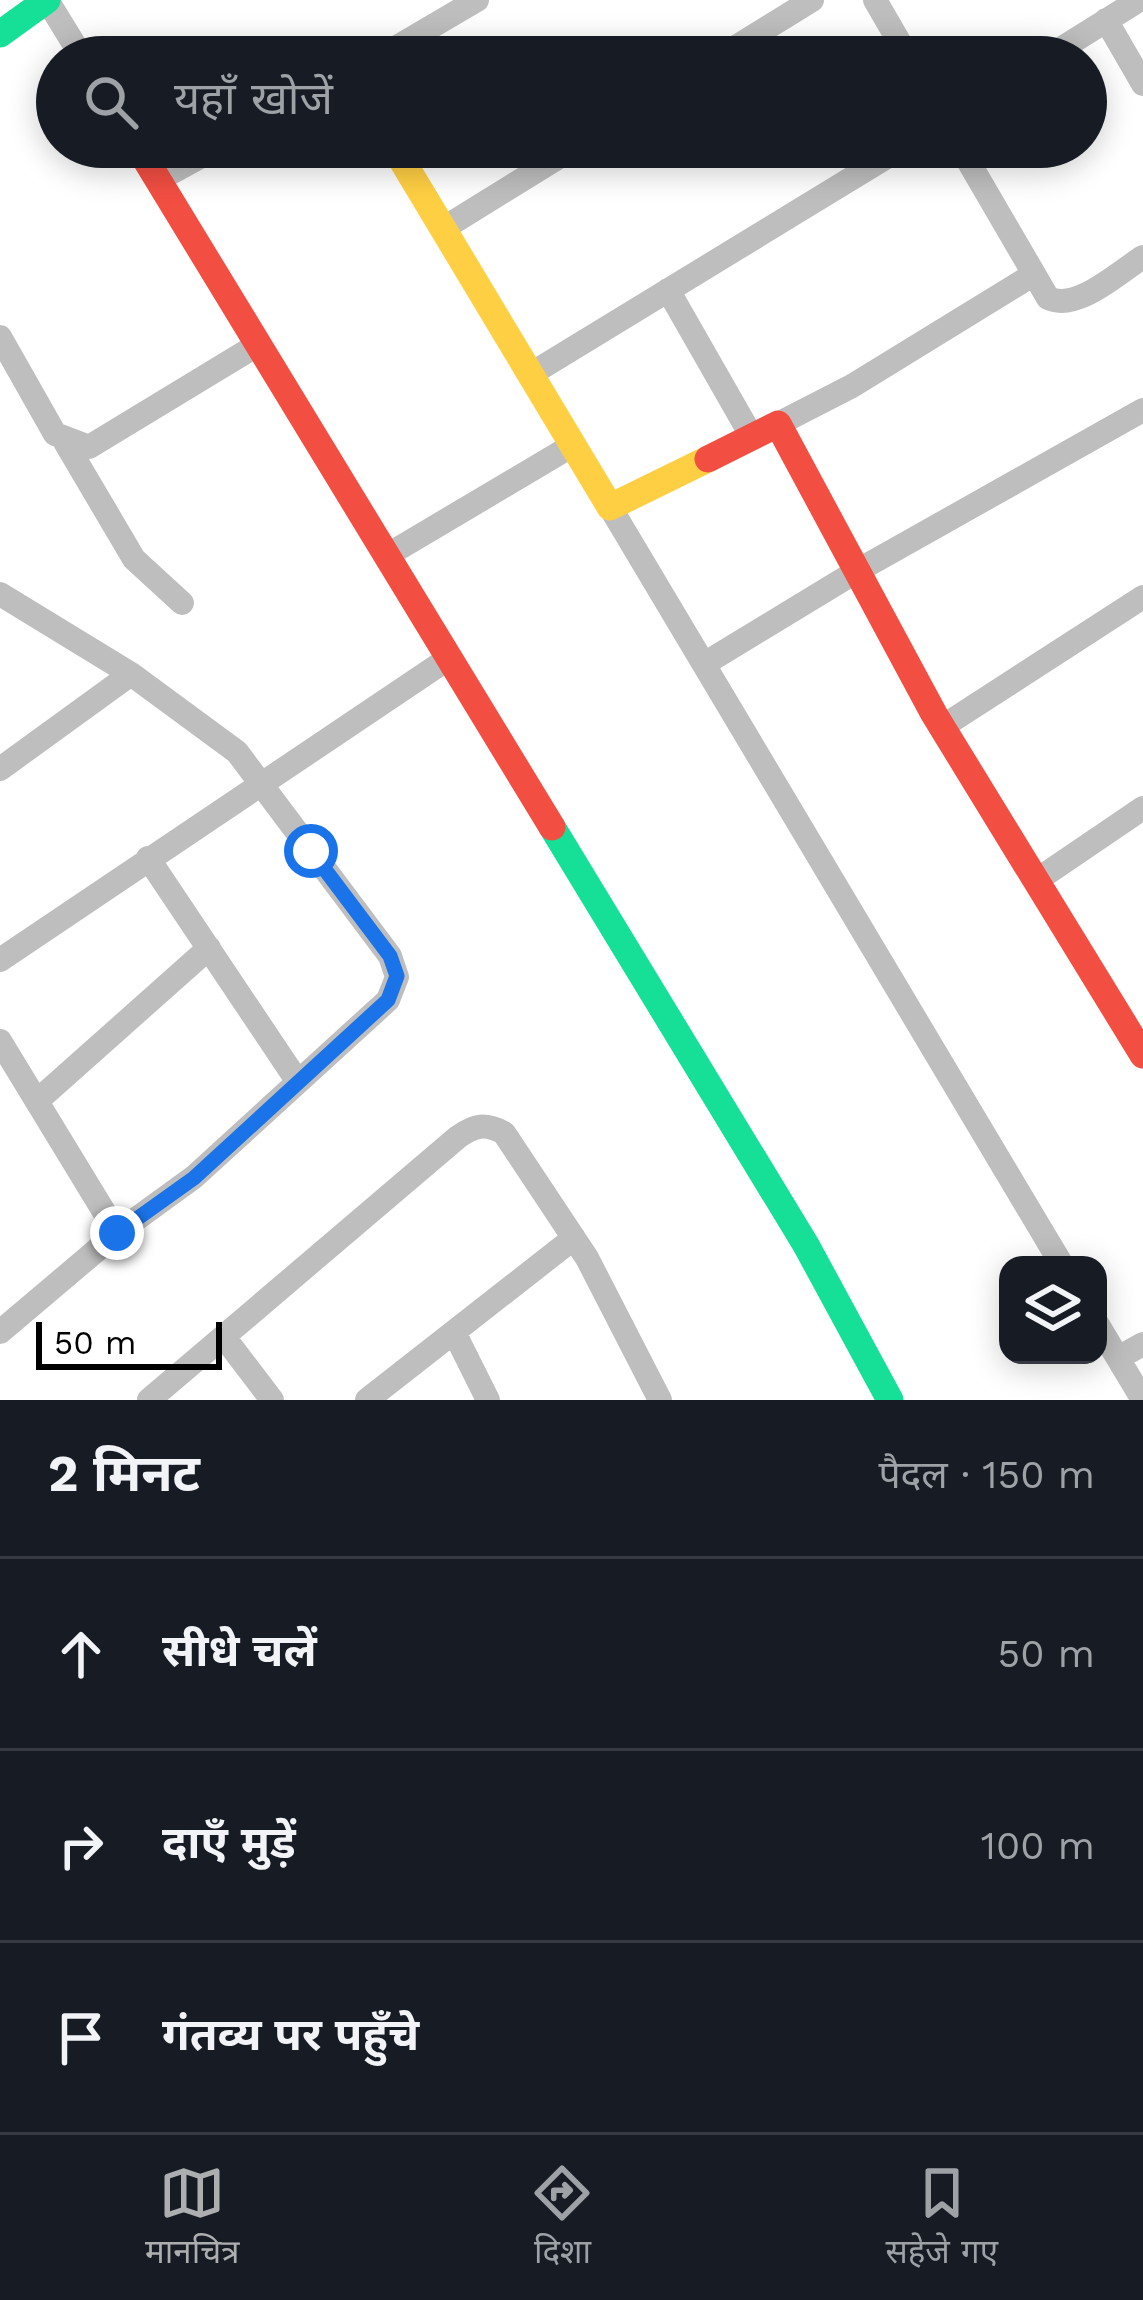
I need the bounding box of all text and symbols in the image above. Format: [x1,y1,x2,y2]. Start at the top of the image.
search box [36,36,1107,168]
icon: search [78,69,144,135]
text: यहाँ खोजें [174,72,333,125]
route start [284,824,338,878]
route end [90,1206,144,1260]
map controls [999,1256,1107,1364]
button: layers [999,1256,1107,1364]
scale bar [36,1316,222,1369]
text: 50 m [54,1323,136,1362]
text: 2 मिनट [48,1444,200,1503]
text: पैदल · 150 m [878,1452,1095,1497]
icon: ahead [48,1621,114,1687]
text: सीधे चलें [162,1624,317,1677]
text: 50 m [998,1631,1095,1676]
icon: right [48,1813,114,1879]
text: दाएँ मुड़ें [162,1816,296,1869]
text: 100 m [981,1823,1095,1868]
icon: arrive [48,2005,114,2071]
text: गंतव्य पर पहुँचे [162,2008,419,2061]
tab: मानचित्र [145,2160,239,2276]
tab: दिशा [529,2160,595,2276]
tab: सहेजे गए [886,2160,998,2276]

